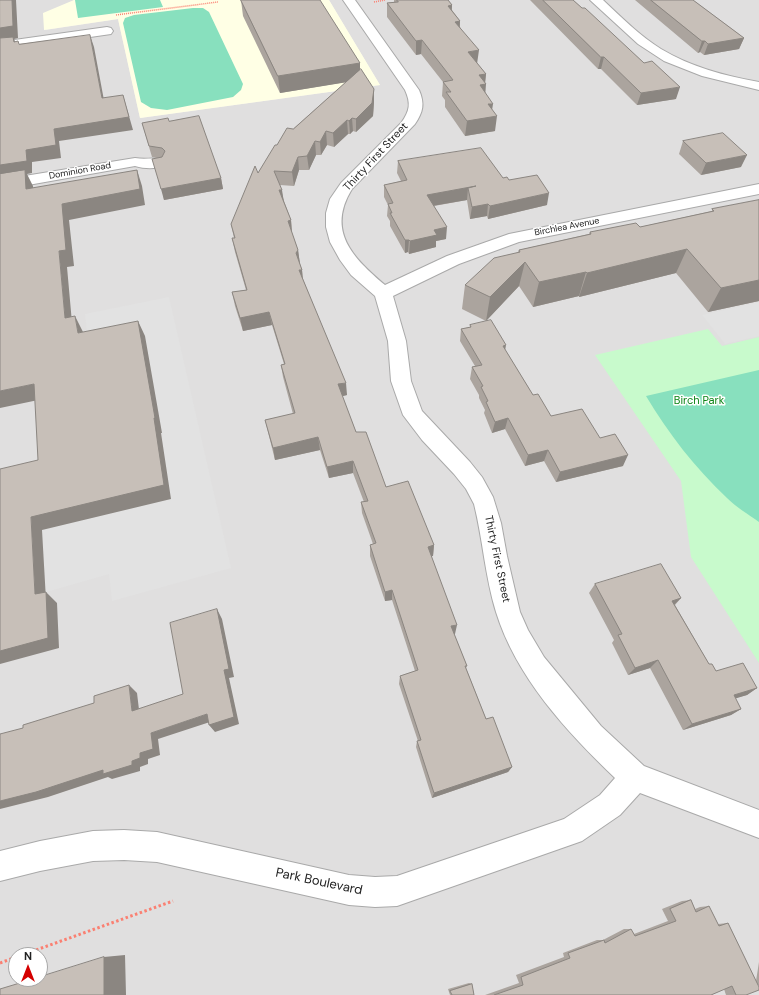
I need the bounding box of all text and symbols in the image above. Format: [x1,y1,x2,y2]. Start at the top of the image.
street label: Thirty First Street [341,120,411,194]
street label: Dominion Road [48,160,112,182]
street label: Birchlea Avenue [534,215,600,239]
park label: Birch Park [674,394,724,408]
street label: Thirty First Street [481,514,513,604]
street label: Park Boulevard [274,865,364,899]
north arrow [8,947,48,987]
text: N [24,949,32,963]

